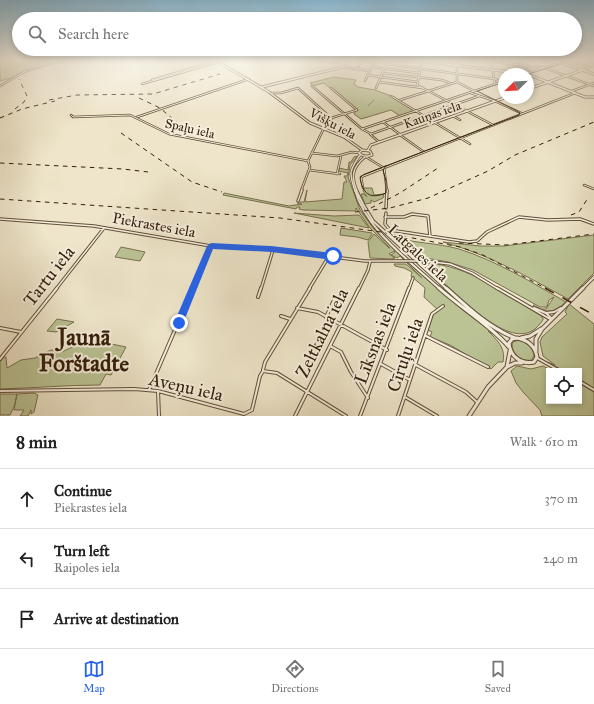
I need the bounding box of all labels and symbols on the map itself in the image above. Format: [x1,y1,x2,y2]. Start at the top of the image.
north arrow [498,68,534,104]
street label: Kauņas iela [402,98,464,132]
street label: Višķu iela [305,104,359,143]
street label: Spaļu iela [163,115,217,143]
street label: Piekrastes iela [111,209,198,241]
street label: Latgales iela [384,221,452,286]
street label: Tartu iela [19,241,80,310]
route start [324,247,342,265]
street label: Zeltkalna iela [291,284,353,381]
street label: Līksnas iela [349,299,401,387]
route end [170,314,188,332]
street label: Cīruļu iela [382,315,428,395]
district label: Jaunā Forštadte [39,323,130,377]
street label: Aveņu iela [146,368,226,406]

